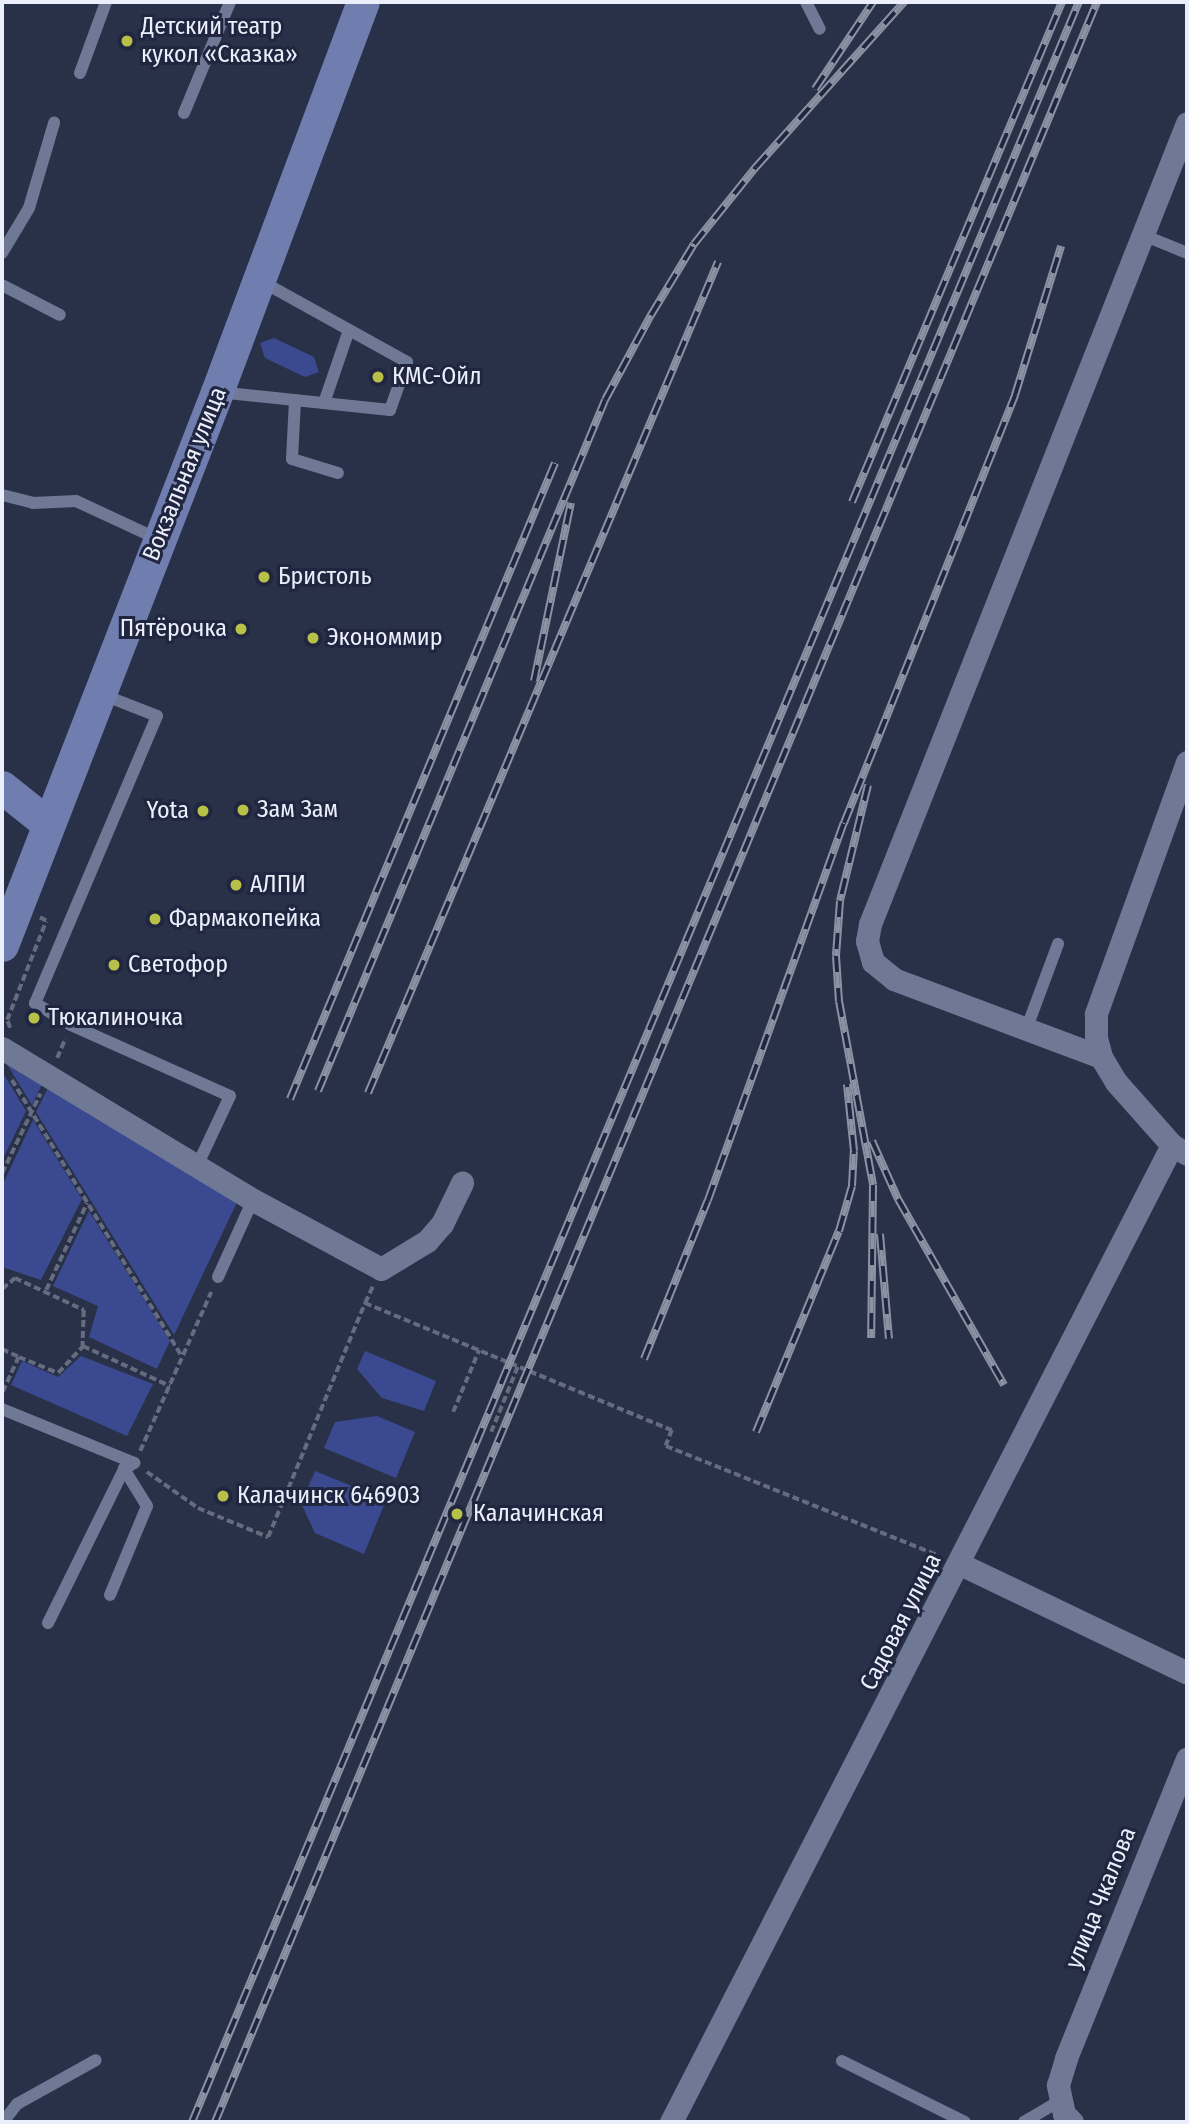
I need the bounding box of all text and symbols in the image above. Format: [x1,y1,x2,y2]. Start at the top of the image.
place label: Детский театр кукол «Сказка» [141,13,298,69]
marker: Детский театр кукол «Сказка» [119,33,135,49]
place label: КМС-Ойл [392,363,482,391]
marker: КМС-Ойл [370,369,386,385]
street label: Вокзальная улица [137,383,233,565]
place label: Бристоль [278,563,372,591]
marker: Бристоль [256,569,272,585]
place label: Пятёрочка [120,615,227,643]
marker: Пятёрочка [233,621,249,637]
place label: Экономмир [327,624,443,652]
marker: Экономмир [305,630,321,646]
place label: Зам Зам [257,796,338,824]
place label: Yota [146,797,189,825]
marker: Зам Зам [235,802,251,818]
marker: Yota [195,803,211,819]
place label: АЛПИ [250,871,306,899]
marker: АЛПИ [228,877,244,893]
place label: Фармакопейка [169,905,321,933]
marker: Фармакопейка [147,911,163,927]
place label: Светофор [128,951,228,979]
marker: Светофор [106,957,122,973]
place label: Тюкалиночка [48,1004,183,1032]
marker: Тюкалиночка [26,1010,42,1026]
place label: Калачинск 646903 [237,1482,420,1510]
marker: Калачинск 646903 [215,1488,231,1504]
place label: Калачинская [473,1500,604,1528]
marker: Калачинская [447,1504,467,1524]
street label: Садовая улица [854,1549,948,1695]
street label: улица Чкалова [1060,1823,1142,1973]

